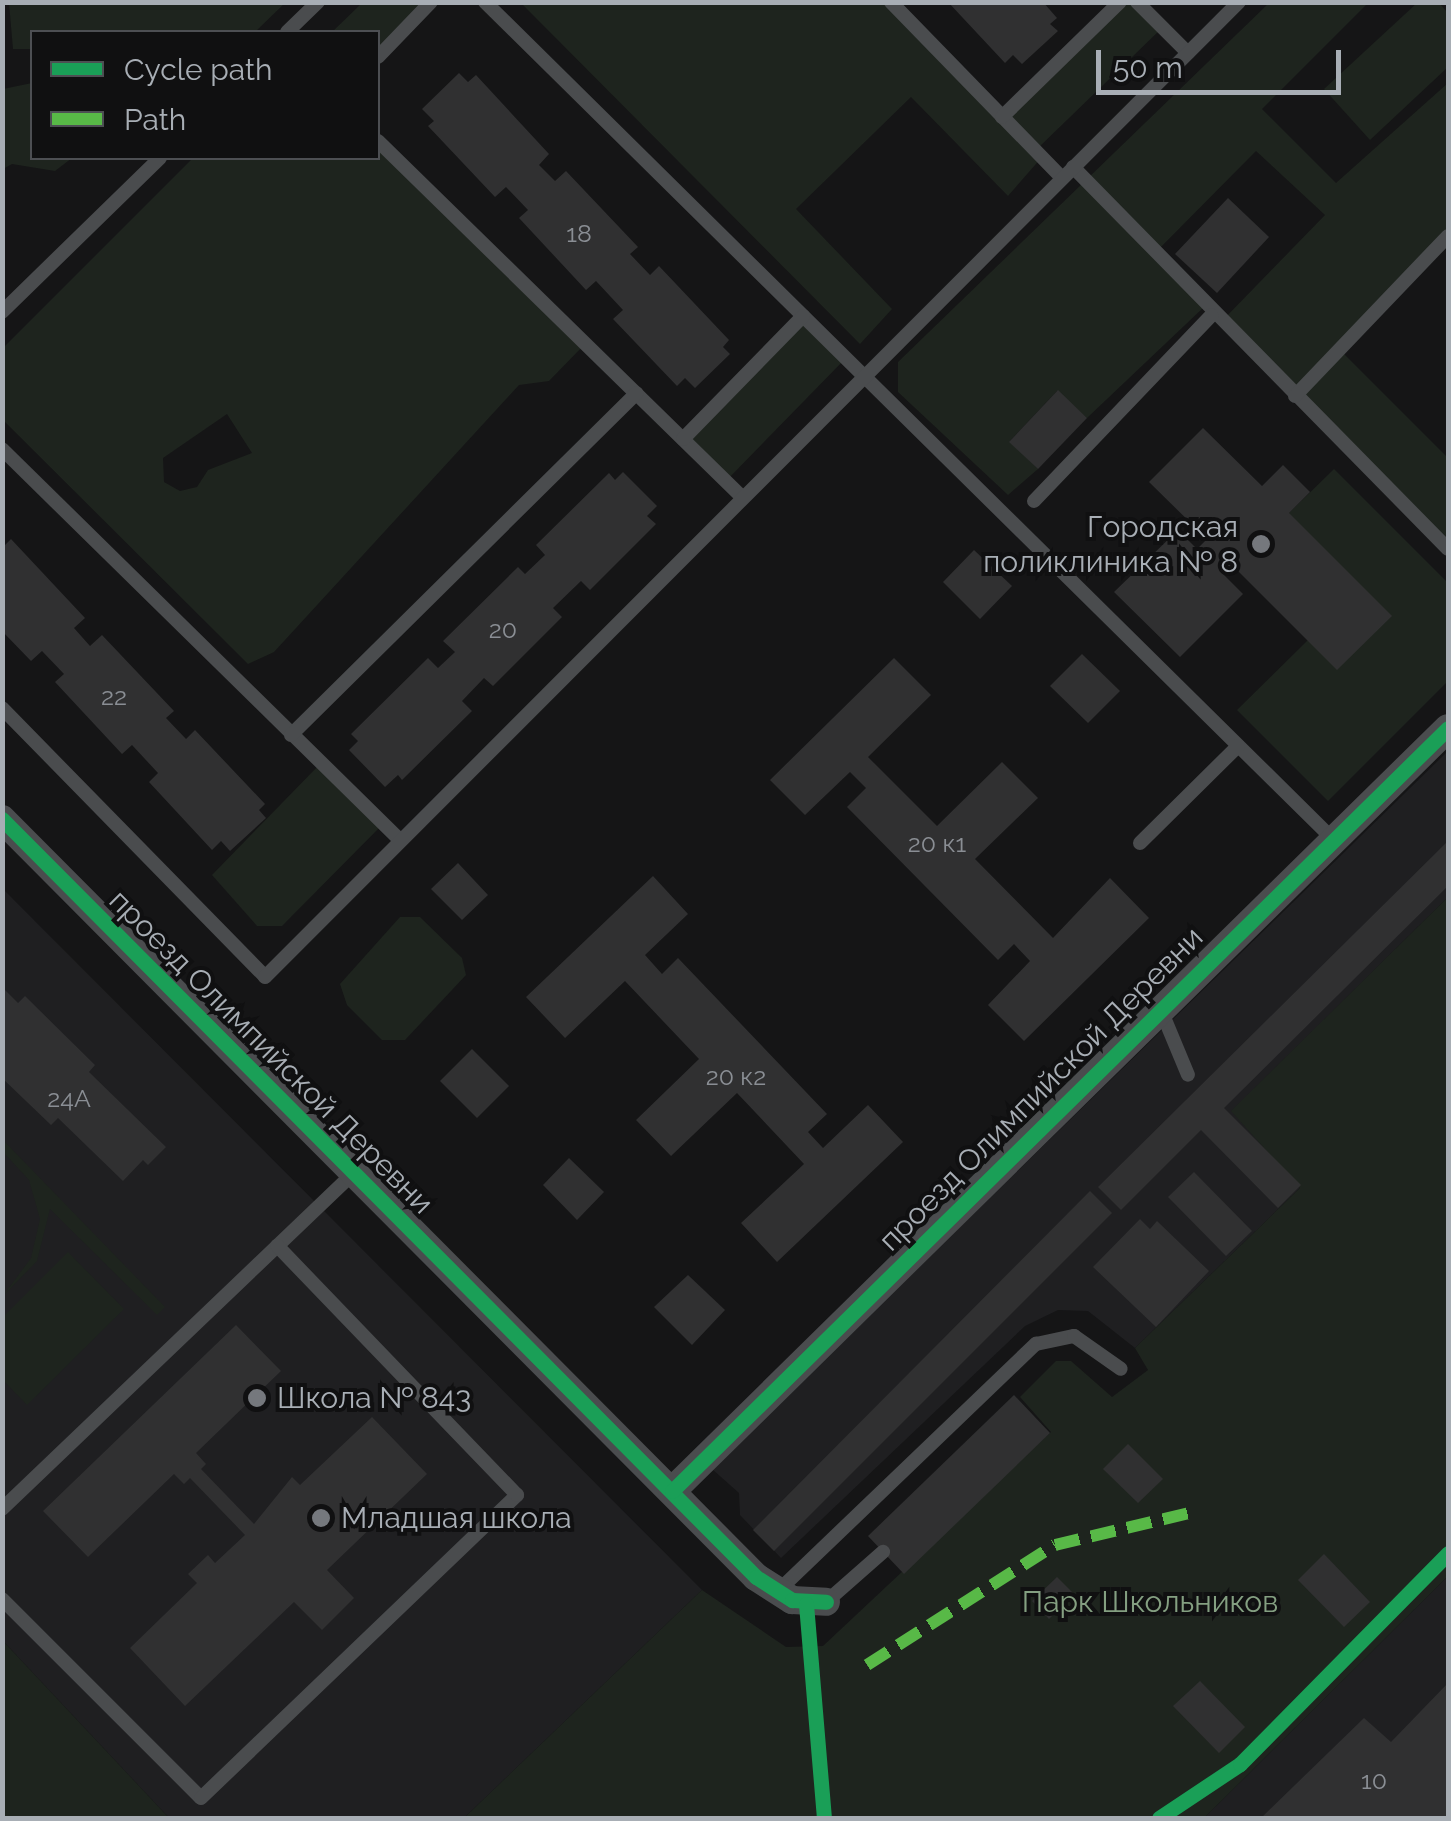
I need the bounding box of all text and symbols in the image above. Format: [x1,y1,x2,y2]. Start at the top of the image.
legend [30,30,380,160]
scale bar [1101,30,1346,92]
text: 50 m [1113,50,1183,85]
text: Cycle path [124,52,272,87]
text: Path [124,102,186,137]
house number: 18 [566,218,592,248]
place label: Городская поликлиника № 8 [983,509,1238,580]
marker: Городская поликлиника № 8 [1248,531,1274,557]
house number: 20 [489,614,517,644]
house number: 22 [101,681,127,711]
house number: 20 к1 [908,828,966,858]
street label: проезд Олимпийской Деревни [102,883,440,1221]
street label: проезд Олимпийской Деревни [872,920,1210,1258]
house number: 20 к2 [706,1061,766,1091]
house number: 24А [47,1083,91,1113]
place label: Школа № 843 [277,1380,471,1416]
marker: Школа № 843 [246,1387,268,1409]
place label: Младшая школа [341,1500,572,1536]
marker: Младшая школа [310,1507,332,1529]
park label: Парк Школьников [1022,1584,1278,1620]
house number: 10 [1361,1765,1387,1795]

